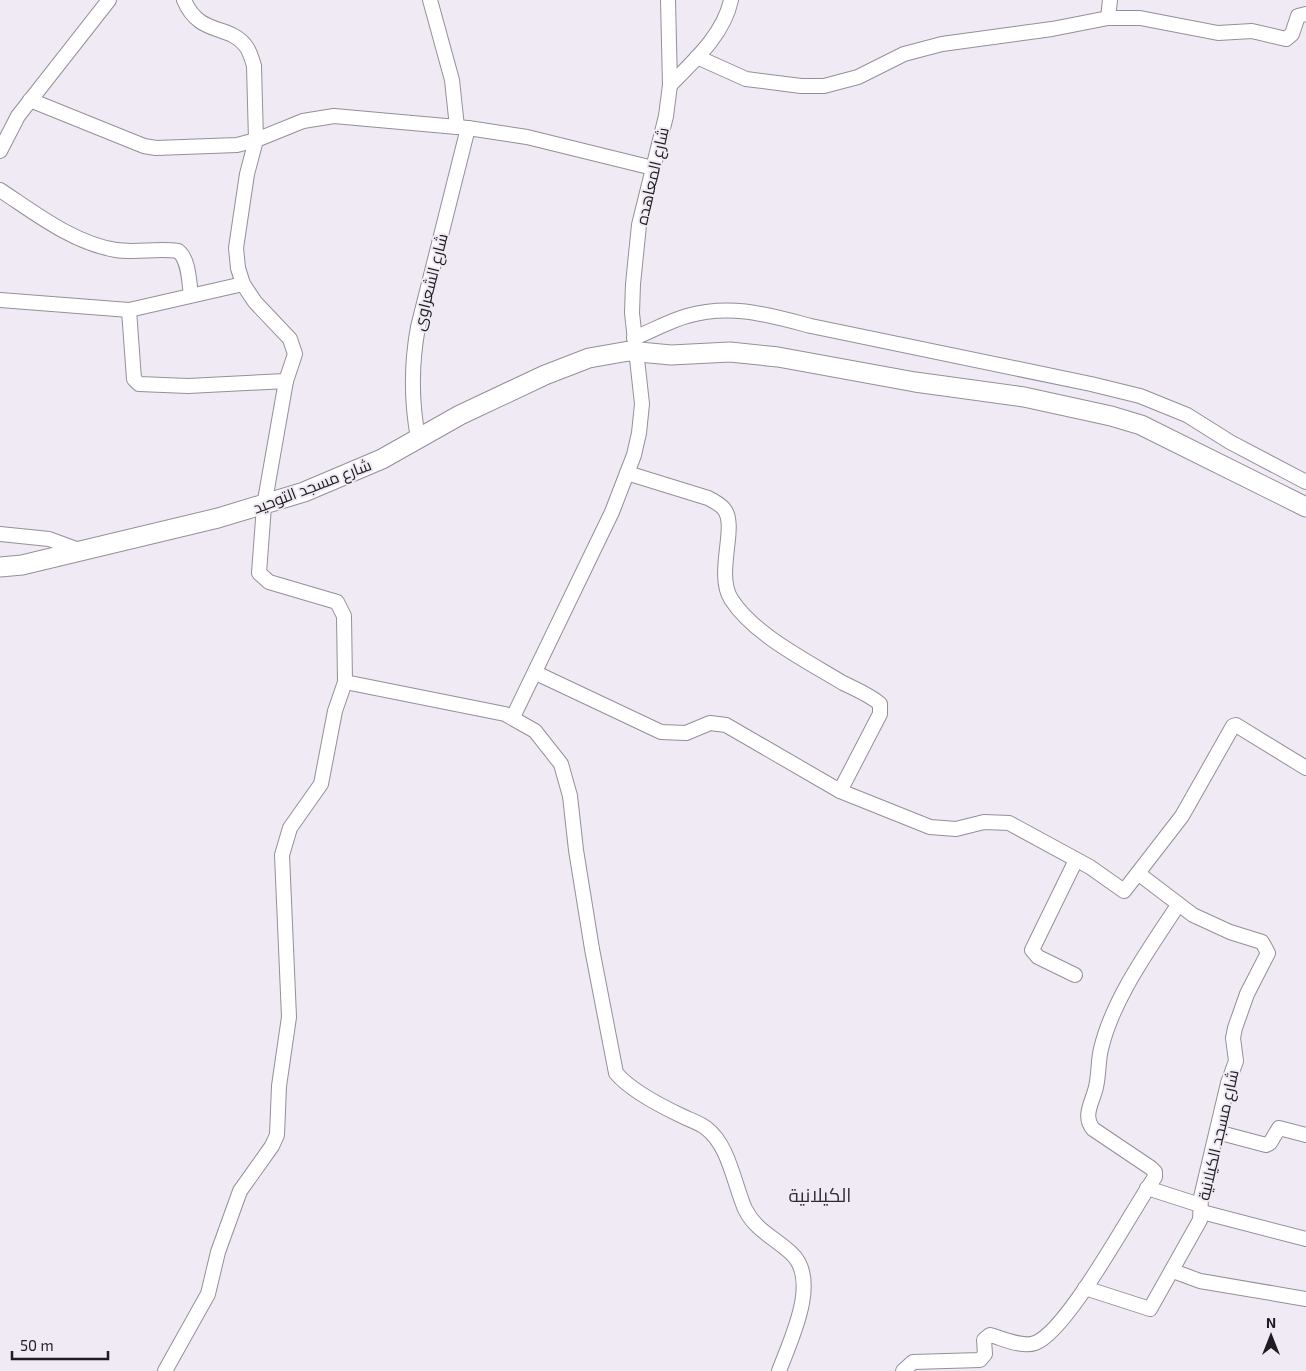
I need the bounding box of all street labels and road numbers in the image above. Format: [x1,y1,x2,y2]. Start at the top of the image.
street label: شارع المعاهده [631,125,675,227]
street label: شارع الشعراوى [408,231,454,333]
street label: شارع مسجد التوحيد [250,454,375,520]
street label: شارع مسجد الكيلانية [1193,1068,1245,1203]

